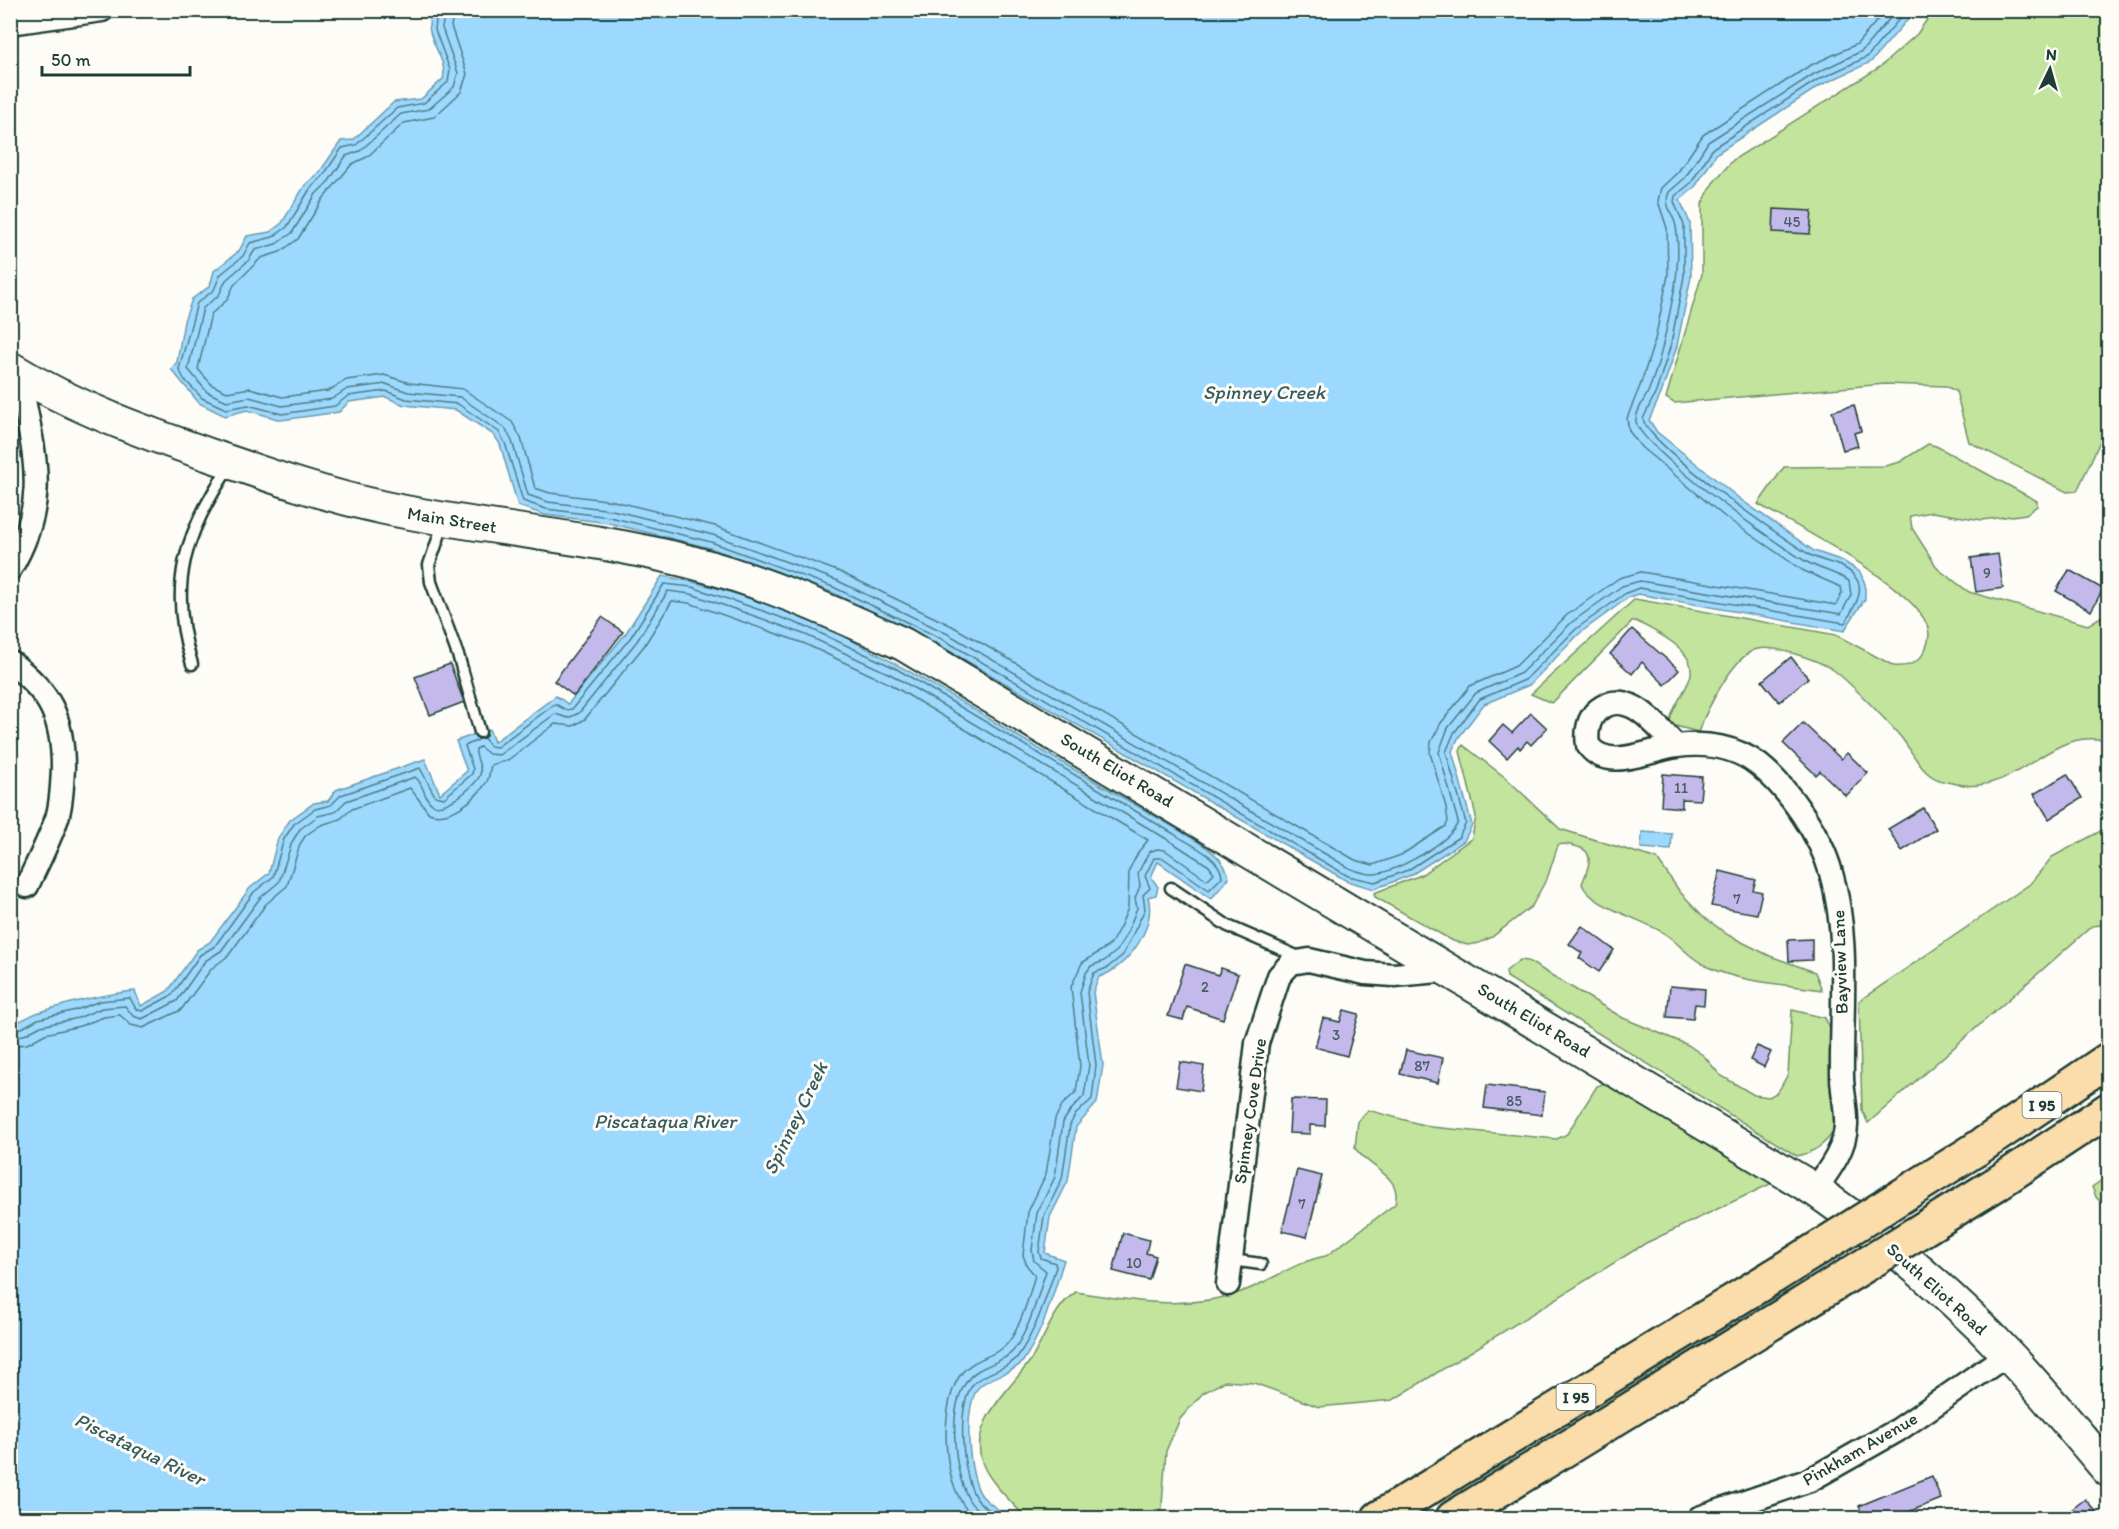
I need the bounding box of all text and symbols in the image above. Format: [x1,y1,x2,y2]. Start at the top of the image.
scale bar [42,39,190,77]
north arrow [2020,39,2080,99]
text: N [2045,45,2057,64]
text: 50 m [51,49,91,71]
house number: 45 [1784,213,1801,231]
water label: Spinney Creek [1203,380,1327,404]
street label: Main Street [406,502,499,538]
house number: 9 [1983,564,1991,582]
street label: South Eliot Road [1057,728,1178,813]
house number: 11 [1674,779,1688,797]
house number: 7 [1733,890,1741,908]
street label: Bayview Lane [1827,909,1853,1015]
house number: 2 [1201,978,1209,996]
street label: South Eliot Road [1474,978,1595,1063]
house number: 3 [1332,1026,1340,1044]
street label: Spinney Cove Drive [1229,1037,1271,1185]
water label: Spinney Creek [757,1056,833,1178]
house number: 87 [1414,1057,1430,1075]
house number: 85 [1506,1092,1522,1110]
road number: I 95 [2022,1092,2062,1118]
water label: Piscataqua River [594,1109,738,1133]
house number: 7 [1298,1195,1306,1213]
street label: South Eliot Road [1882,1238,1992,1340]
house number: 10 [1126,1254,1142,1272]
road number: I 95 [1556,1384,1596,1410]
water label: Piscataqua River [71,1407,211,1492]
street label: Pinkham Avenue [1799,1407,1921,1491]

